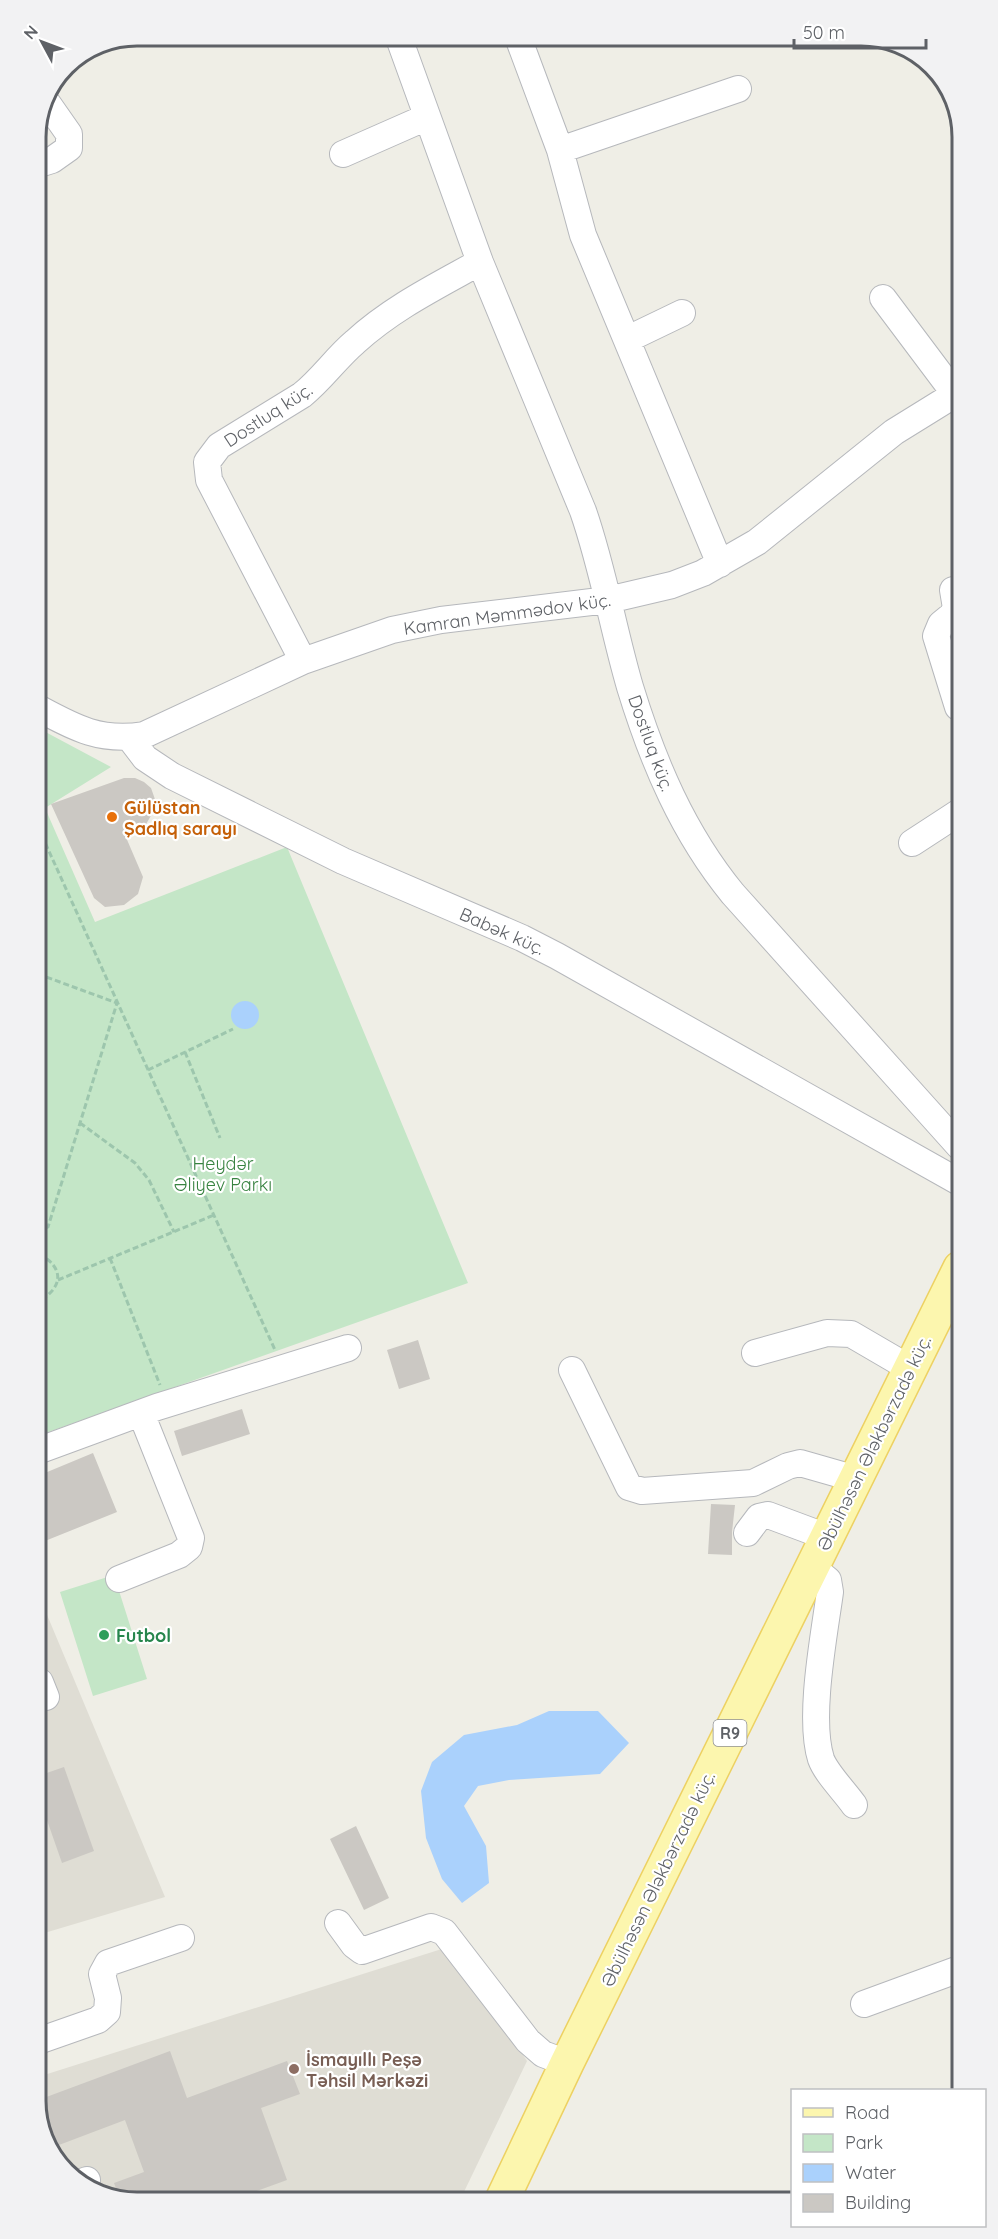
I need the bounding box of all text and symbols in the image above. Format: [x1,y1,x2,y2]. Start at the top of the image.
north arrow [12,12,72,72]
scale bar [794,12,926,50]
text: N [19,21,42,43]
text: 50 m [803,21,845,44]
street label: Dostluq küç. [219,378,317,452]
street label: Kamran Məmmədov küç. [402,588,612,640]
street label: Dostluq küç. [623,692,679,794]
place label: Gülüstan Şadlıq sarayı [124,796,237,840]
marker: Gülüstan Şadlıq sarayı [105,810,119,824]
street label: Babək küç. [456,902,548,960]
park label: Heydər Əliyev Parkı [174,1152,272,1196]
street label: Əbülhəsən Ələkbərzadə küç. [812,1332,936,1554]
place label: Futbol [116,1624,171,1647]
marker: Futbol [97,1628,111,1642]
road number: R9 [714,1720,746,1746]
street label: Əbülhəsən Ələkbərzadə küç. [596,1768,720,1990]
place label: İsmayıllı Peşə Təhsil Mərkəzi [306,2048,428,2092]
marker: İsmayıllı Peşə Təhsil Mərkəzi [287,2062,301,2076]
legend [791,2089,986,2227]
text: Road [845,2101,890,2124]
text: Park [845,2131,883,2154]
text: Water [845,2161,896,2184]
text: Building [845,2191,911,2214]

